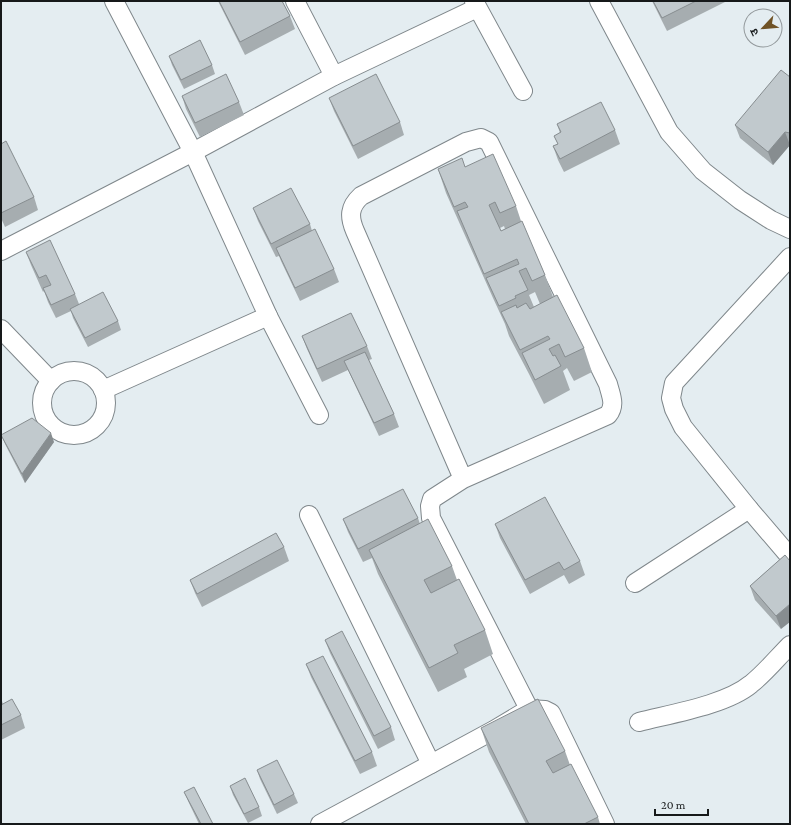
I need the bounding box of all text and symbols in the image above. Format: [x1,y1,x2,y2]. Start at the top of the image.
north arrow [743,8,783,48]
text: उ [747,26,761,38]
scale bar [655,791,708,817]
text: 20 m [661,798,686,812]

